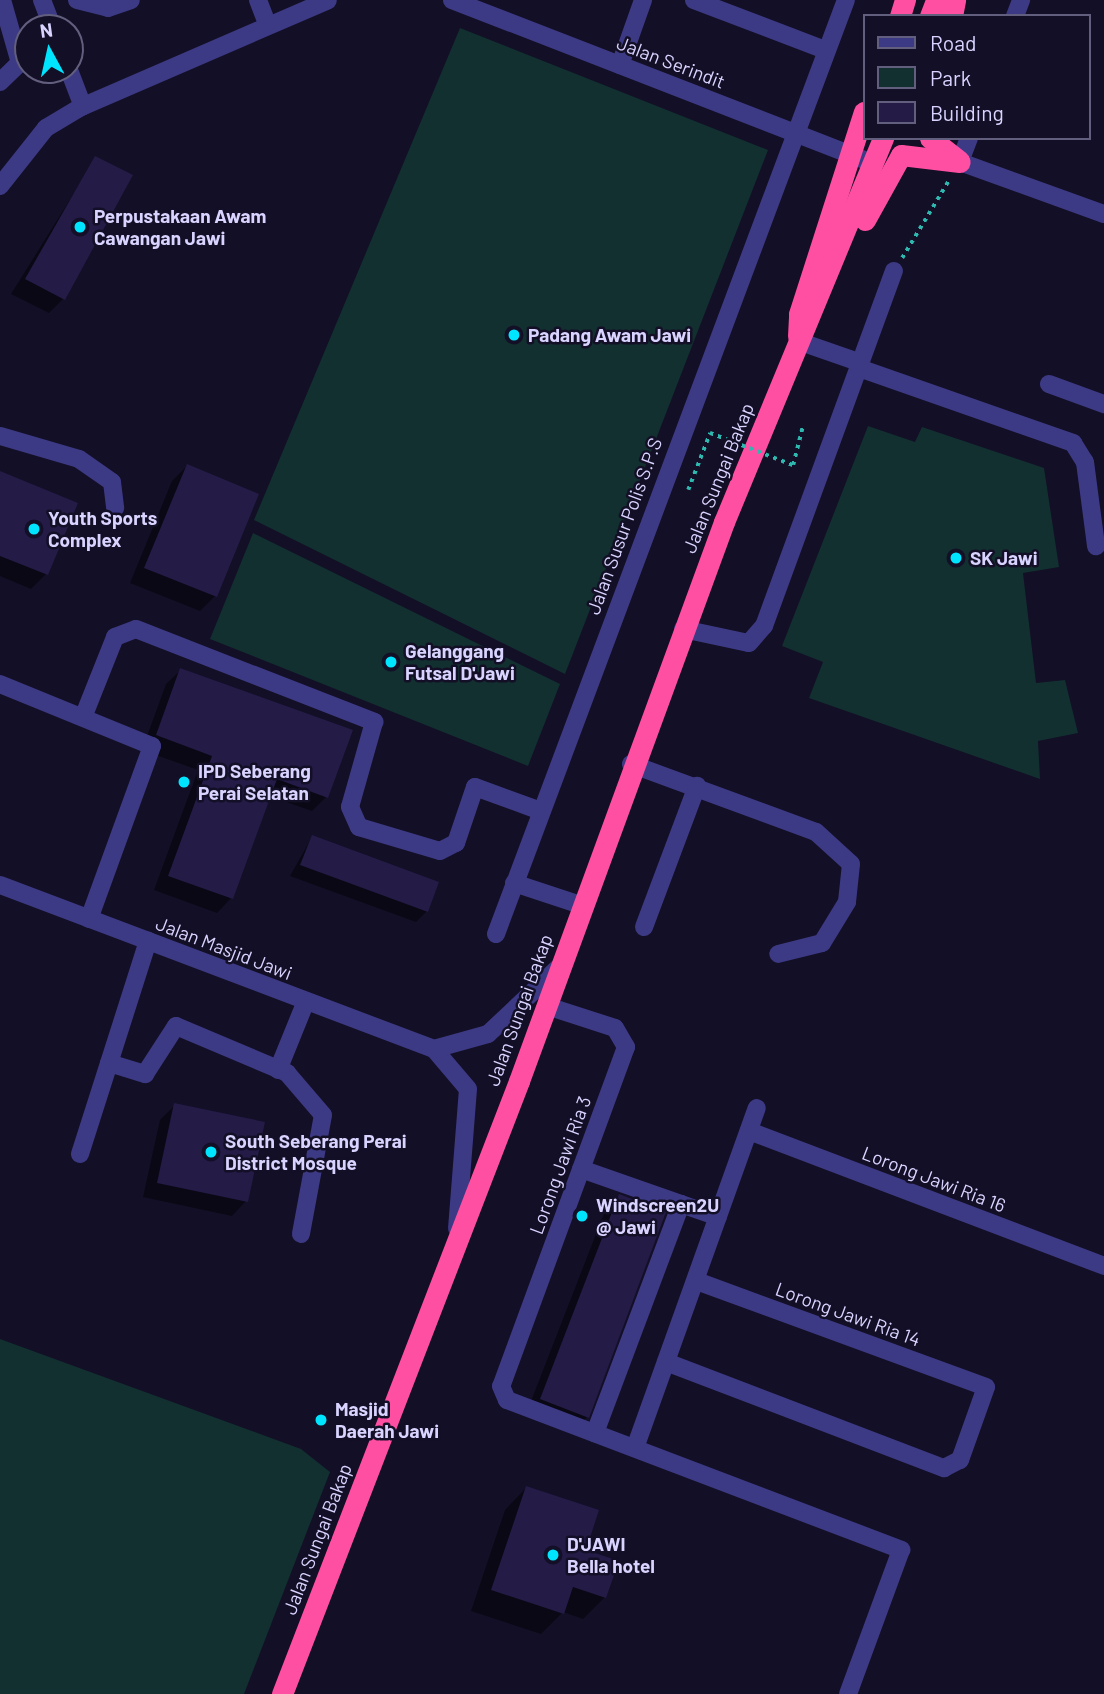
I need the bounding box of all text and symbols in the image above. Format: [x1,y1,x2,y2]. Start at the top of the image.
north arrow [14,14,84,84]
legend [862,14,1090,140]
text: N [38,17,54,42]
text: Road [930,30,976,55]
street label: Jalan Serindit [614,31,728,93]
text: Park [930,65,971,90]
text: Building [930,100,1004,125]
place label: Perpustakaan Awam Cawangan Jawi [94,205,266,249]
marker: Perpustakaan Awam Cawangan Jawi [72,219,88,235]
place label: Padang Awam Jawi [528,324,691,346]
marker: Padang Awam Jawi [506,327,522,343]
street label: Jalan Sungai Bakap [677,400,759,556]
street label: Jalan Susur Polis S.P.S [581,434,667,618]
place label: Youth Sports Complex [48,507,157,551]
marker: Youth Sports Complex [26,521,42,537]
place label: SK Jawi [970,547,1038,569]
marker: SK Jawi [948,550,964,566]
place label: Gelanggang Futsal D'Jawi [405,640,515,684]
marker: Gelanggang Futsal D'Jawi [383,654,399,670]
place label: IPD Seberang Perai Selatan [198,760,311,804]
marker: IPD Seberang Perai Selatan [176,774,192,790]
street label: Jalan Masjid Jawi [153,912,295,984]
street label: Jalan Sungai Bakap [481,931,557,1089]
street label: Lorong Jawi Ria 3 [524,1093,596,1237]
place label: South Seberang Perai District Mosque [225,1130,407,1174]
street label: Lorong Jawi Ria 16 [859,1141,1009,1217]
marker: South Seberang Perai District Mosque [203,1144,219,1160]
place label: Windscreen2U @ Jawi [596,1194,719,1238]
marker: Windscreen2U @ Jawi [574,1208,590,1224]
street label: Lorong Jawi Ria 14 [772,1277,924,1351]
place label: Masjid Daerah Jawi [335,1398,439,1442]
marker: Masjid Daerah Jawi [313,1412,329,1428]
street label: Jalan Sungai Bakap [278,1460,356,1618]
place label: D'JAWI Bella hotel [567,1533,655,1577]
marker: D'JAWI Bella hotel [545,1547,561,1563]

